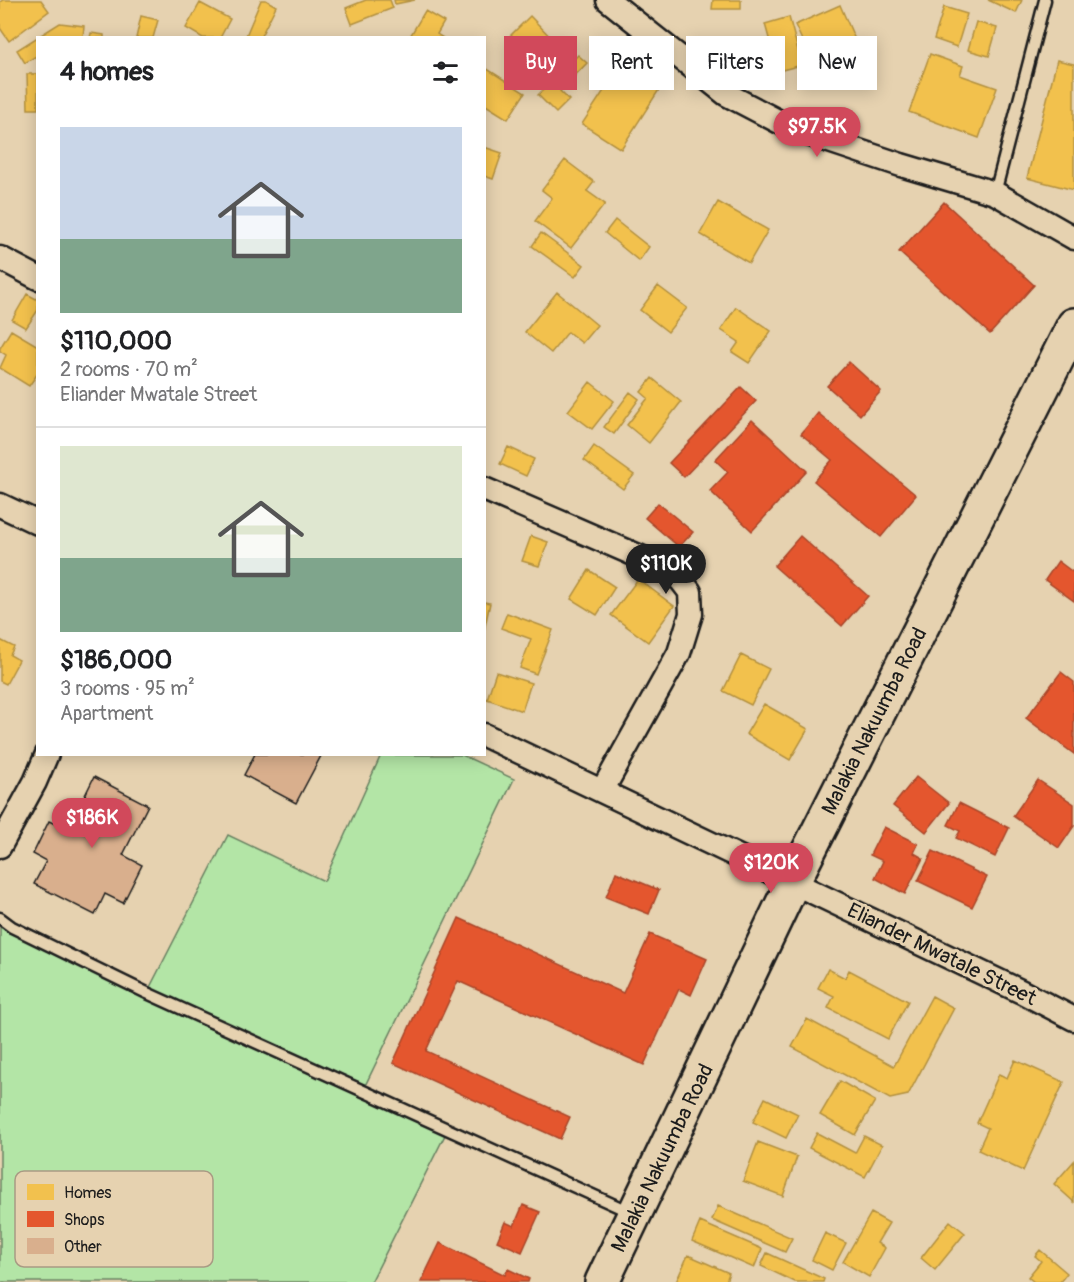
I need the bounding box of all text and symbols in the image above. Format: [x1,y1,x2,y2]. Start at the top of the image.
chip: Buy [504,36,577,90]
chip: Rent [589,36,674,90]
chip: Filters [686,36,785,90]
chip: New [797,36,877,90]
text: 4 homes [60,56,154,88]
icon: filters [429,56,462,89]
pin: $97.5K [768,107,866,158]
text: $97.5K [788,114,847,139]
icon: home [207,166,315,274]
text: $110,000 [60,325,172,357]
text: 2 rooms · 70 m² [60,357,198,382]
text: Eliander Mwatale Street [60,382,257,407]
icon: home [207,485,315,593]
pin: $110K [624,544,708,595]
text: $110K [640,551,692,576]
street label: Malakia Nakuumba Road [816,623,933,819]
text: $186,000 [60,644,172,676]
text: 3 rooms · 95 m² [60,676,195,701]
text: Apartment [60,701,153,726]
pin: $186K [50,798,134,849]
text: $186K [66,805,118,830]
pin: $120K [729,843,813,894]
text: $120K [743,850,799,875]
street label: Eliander Mwatale Street [843,897,1041,1012]
street label: Malakia Nakuumba Road [605,1060,720,1257]
legend [15,1171,213,1267]
text: Homes [64,1183,112,1203]
text: Shops [64,1210,104,1230]
text: Other [64,1237,102,1257]

